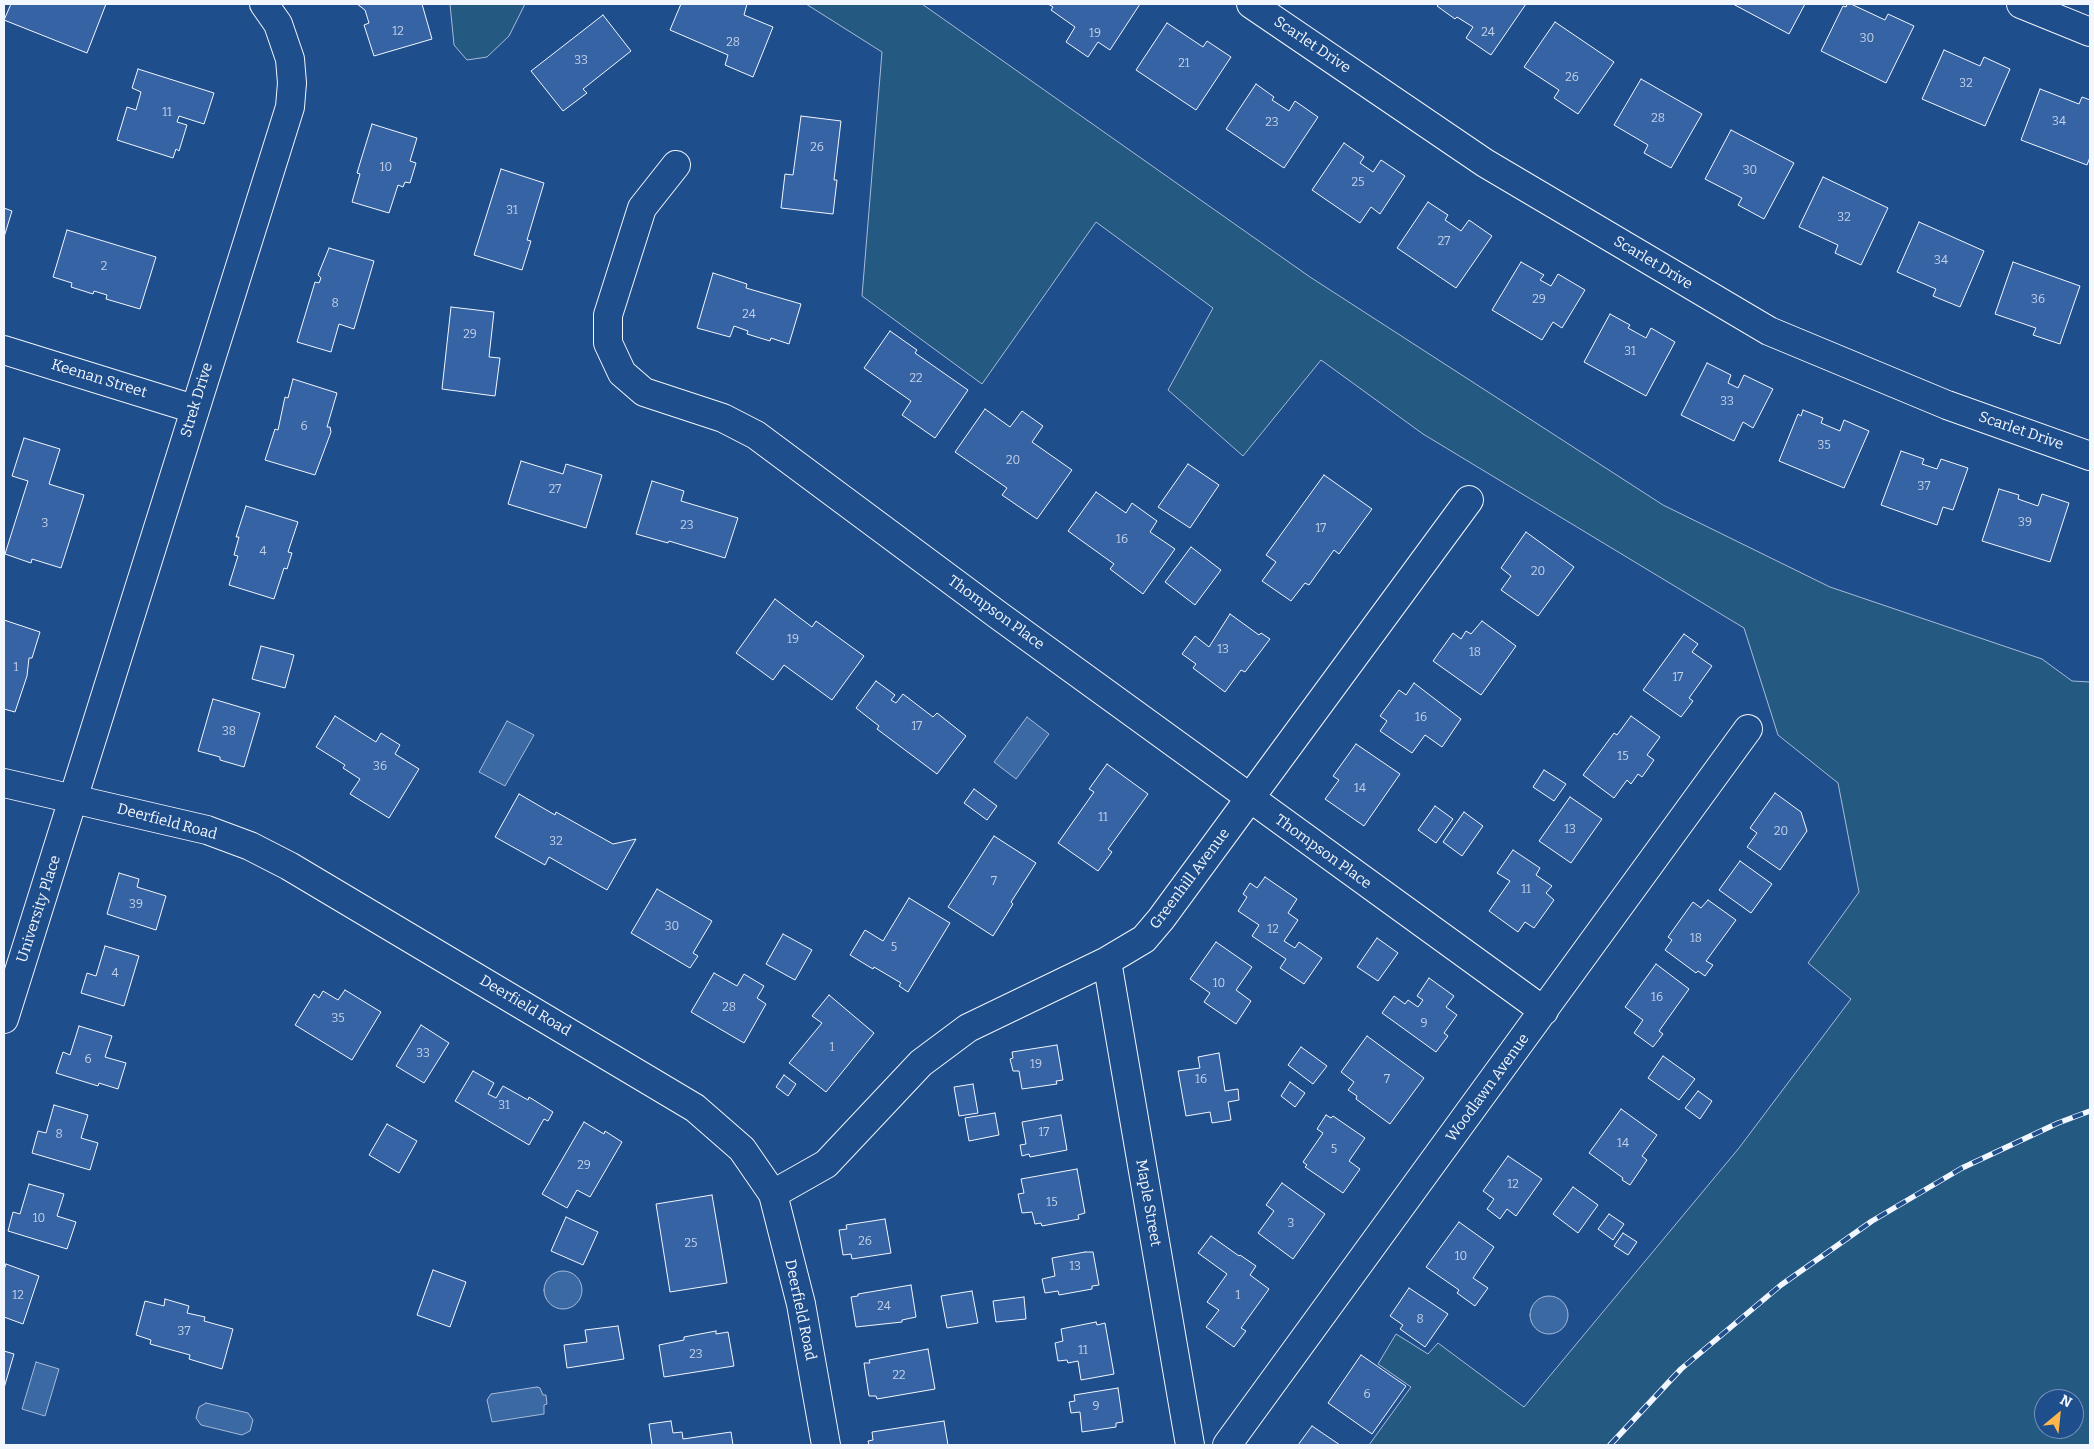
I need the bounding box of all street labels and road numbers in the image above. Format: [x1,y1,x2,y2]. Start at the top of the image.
street label: Scarlet Drive [1270,13,1354,77]
street label: Scarlet Drive [1610,232,1696,294]
street label: Keenan Street [49,356,149,402]
street label: Strek Drive [177,360,217,440]
street label: Scarlet Drive [1976,408,2066,454]
street label: Thompson Place [944,572,1048,654]
street label: Deerfield Road [115,800,219,844]
street label: Thompson Place [1271,811,1375,893]
street label: Greenhill Avenue [1146,825,1234,933]
street label: University Place [13,853,65,965]
street label: Deerfield Road [476,972,574,1040]
street label: Woodlawn Avenue [1443,1030,1533,1146]
street label: Maple Street [1131,1158,1165,1248]
street label: Deerfield Road [780,1258,820,1362]

